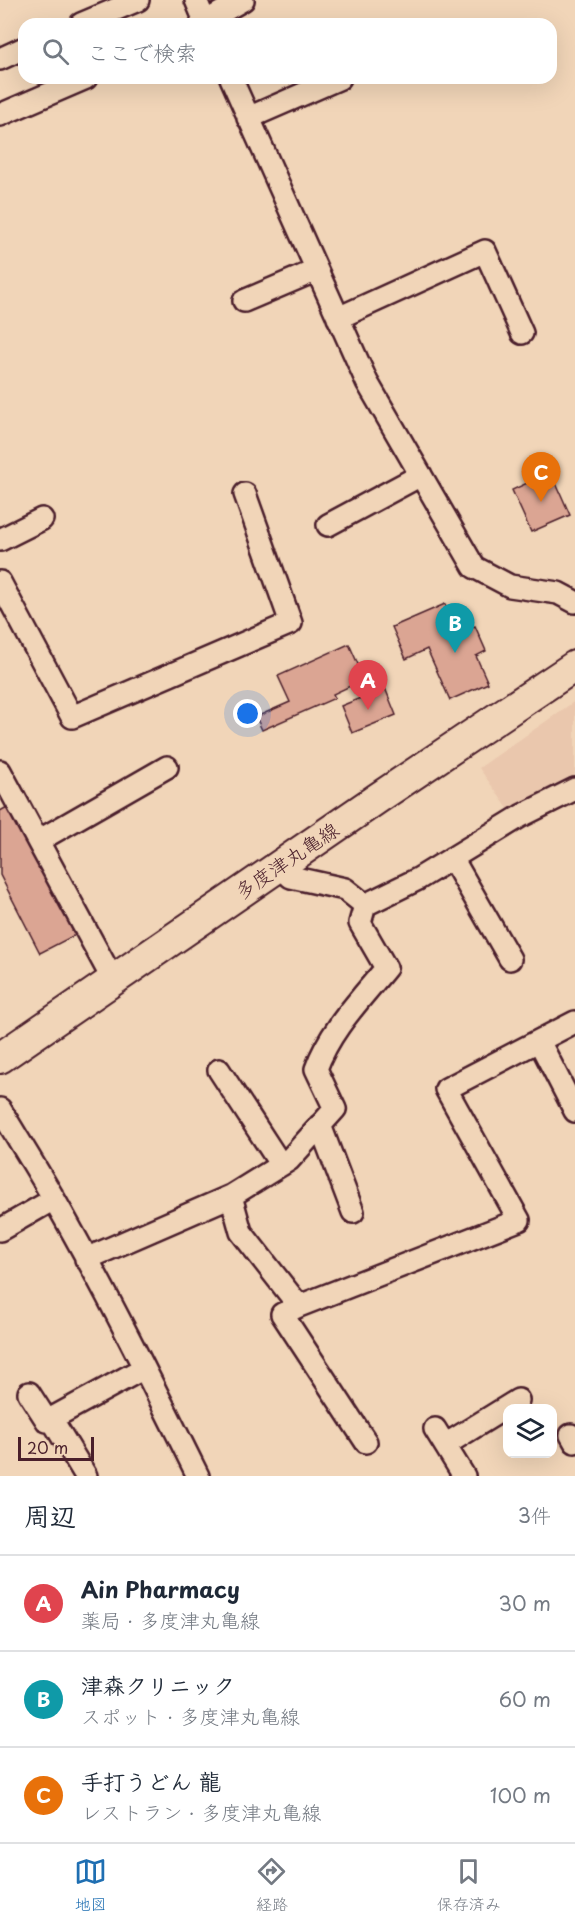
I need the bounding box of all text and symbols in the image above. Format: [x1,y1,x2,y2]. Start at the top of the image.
search box [18,18,557,84]
icon: search [39,35,72,68]
text: ここで検索 [87,35,197,68]
pin: C [522,452,560,502]
pin: B [436,604,474,653]
pin: A [348,660,388,710]
your location [233,699,262,728]
street label: 多度津丸亀線 [228,814,345,906]
map controls [503,1404,557,1458]
button: layers [503,1404,557,1458]
scale bar [18,1434,94,1462]
text: 20 m [27,1435,68,1459]
text: 周辺 [24,1496,76,1535]
text: 3件 [518,1500,551,1530]
text: Ain Pharmacy [81,1572,240,1605]
text: A [36,1588,51,1618]
text: 30 m [498,1588,551,1618]
text: 薬局 · 多度津丸亀線 [81,1605,260,1635]
text: 津森クリニック [81,1668,235,1701]
text: B [37,1684,50,1714]
text: 60 m [499,1684,551,1714]
text: スポット · 多度津丸亀線 [81,1701,300,1731]
text: 手打うどん 龍 [81,1764,221,1797]
text: C [36,1780,51,1810]
text: 100 m [490,1780,551,1810]
text: レストラン · 多度津丸亀線 [81,1797,321,1827]
tab: 地図 [74,1855,107,1915]
tab: 経路 [255,1855,288,1915]
tab: 保存済み [437,1855,501,1915]

